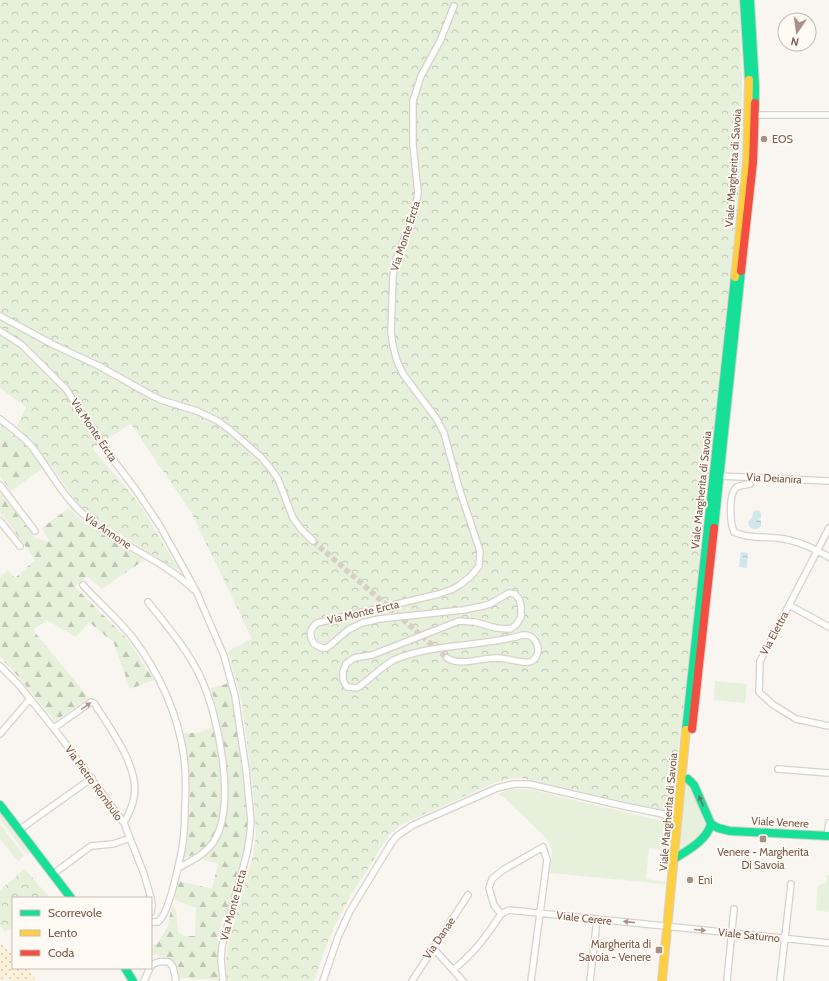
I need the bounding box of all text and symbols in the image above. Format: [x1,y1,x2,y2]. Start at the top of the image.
north arrow [777,12,817,52]
text: N [789,34,800,49]
street label: Viale Margherita di Savoia [722,108,744,228]
place label: EOS [772,132,793,146]
marker: EOS [759,134,769,144]
street label: Via Monte Ercta [387,198,423,273]
street label: Via Monte Ercta [68,396,121,465]
street label: Viale Margherita di Savoia [688,430,714,550]
street label: Via Deianira [746,470,803,486]
street label: Via Annone [82,510,135,552]
street label: Via Monte Ercta [326,597,401,627]
street label: Via Elettra [757,608,792,657]
one-way arrow [81,702,91,710]
street label: Via Pietro Rombulo [62,743,126,823]
street label: Viale Margherita di Savoia [656,752,680,872]
one-way arrow [698,795,704,806]
street label: Viale Venere [751,813,810,831]
marker: Venere - Margherita Di Savoia [758,834,768,844]
place label: Venere - Margherita Di Savoia [717,845,809,872]
street label: Via Monte Ercta [217,867,249,942]
place label: Eni [698,873,712,887]
marker: Eni [685,875,695,885]
legend [12,897,152,969]
text: Scorrevole [48,905,102,920]
street label: Viale Cerere [556,908,613,928]
street label: Via Danae [420,914,458,962]
one-way arrow [623,919,635,926]
text: Lento [48,925,78,940]
street label: Viale Saturno [717,925,781,945]
one-way arrow [694,926,706,933]
place label: Margherita di Savoia - Venere [578,937,651,964]
text: Coda [48,945,74,960]
marker: Margherita di Savoia - Venere [654,945,664,955]

